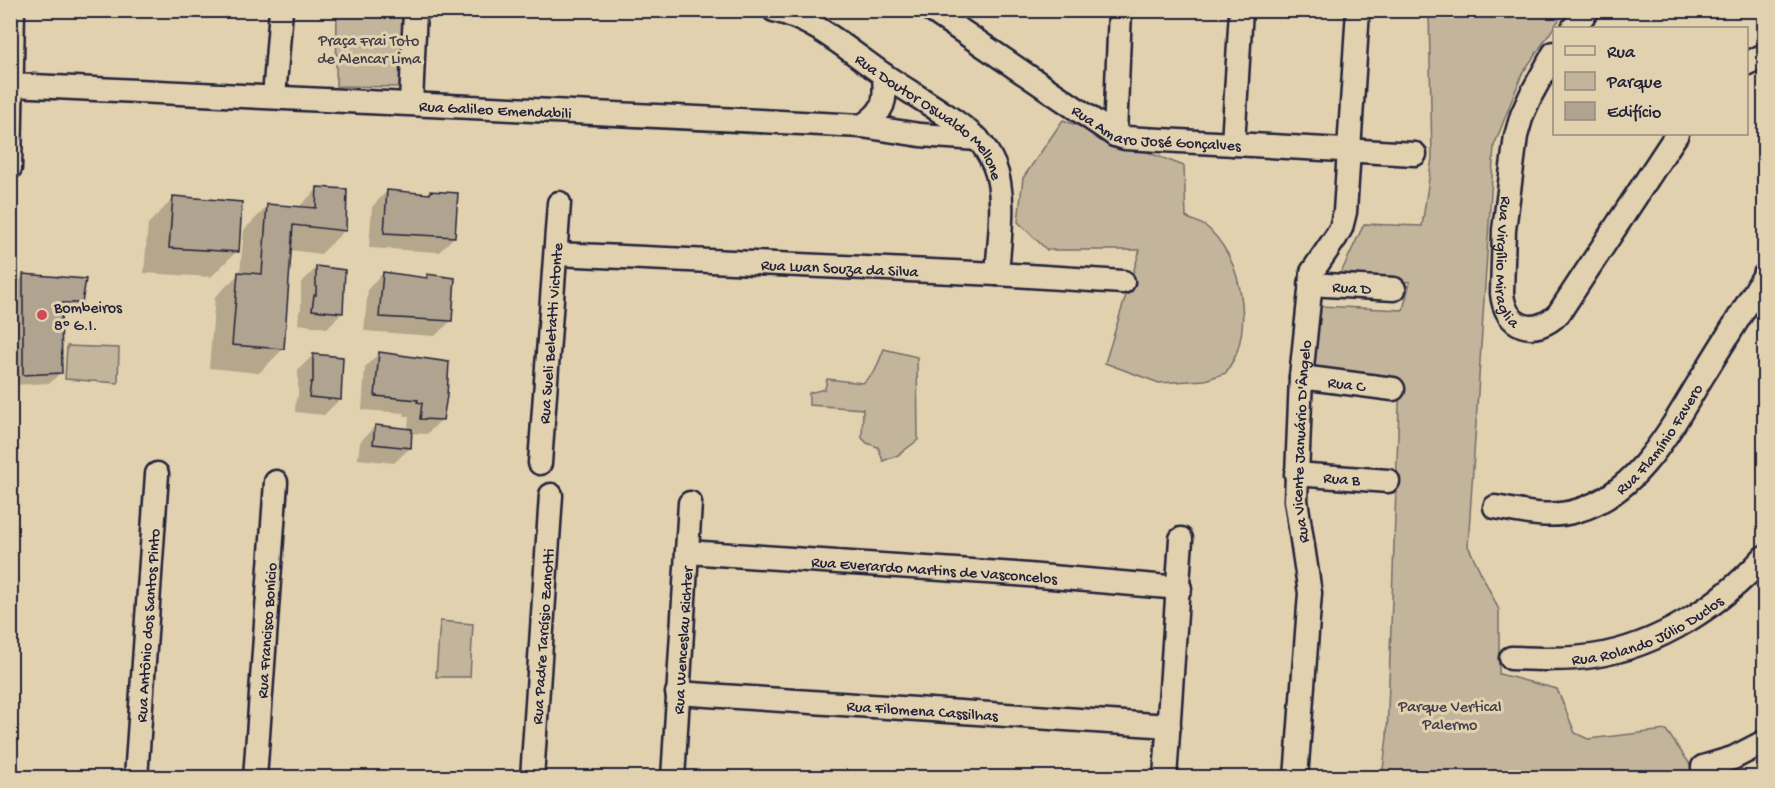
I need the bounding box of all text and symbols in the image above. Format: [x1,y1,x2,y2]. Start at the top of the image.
legend [1553,27,1748,135]
park label: Praça Frai Toto de Alencar Lima [317,33,422,70]
text: Rua [1607,43,1636,64]
street label: Rua Doutor Oswaldo Mellone [850,51,1004,183]
text: Parque [1606,73,1663,94]
street label: Rua Galileo Emendabili [418,99,572,125]
street label: Rua Amaro José Gonçalves [1067,102,1242,157]
text: Edifício [1607,103,1661,124]
street label: Rua Virgílio Miraglia [1489,195,1523,334]
street label: Rua Sueli Beletatti Victonte [537,242,569,425]
street label: Rua Luan Souza da Silva [760,257,920,283]
street label: Rua D [1332,279,1372,301]
place label: Bombeiros 8º G.I. [53,300,123,337]
marker: Bombeiros 8º G.I. [35,308,49,322]
street label: Rua Vicente Januário D'Ângelo [1290,339,1318,544]
street label: Rua C [1326,375,1367,398]
street label: Rua Flamínio Favero [1613,381,1709,501]
street label: Rua B [1323,470,1361,492]
street label: Rua Antônio dos Santos Pinto [134,528,166,723]
street label: Rua Padre Tarcísio Zanotti [530,548,560,725]
street label: Rua Everardo Martins de Vasconcelos [811,554,1059,591]
street label: Rua Francisco Bonício [255,562,283,699]
street label: Rua Wenceslau Richter [671,565,699,715]
street label: Rua Rolando Júlio Duclos [1571,592,1729,671]
street label: Rua Filomena Cassilhas [846,698,1000,728]
park label: Parque Vertical Palermo [1397,699,1502,736]

